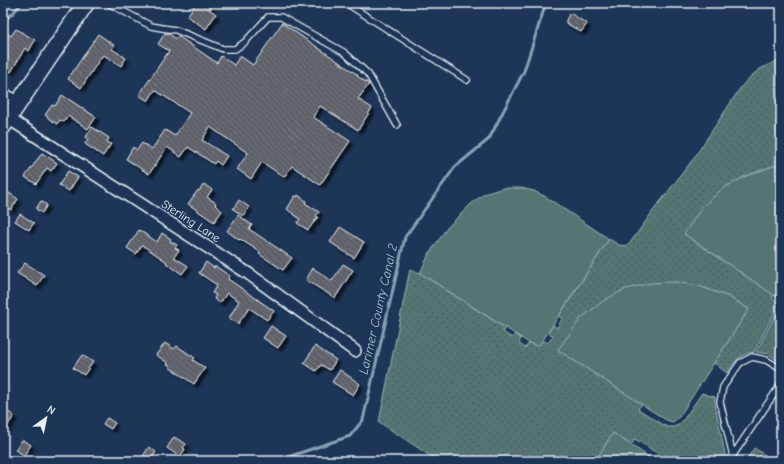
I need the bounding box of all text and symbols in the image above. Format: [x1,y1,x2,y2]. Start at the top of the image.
street label: Sterling Lane [159,197,223,245]
water label: Larimer County Canal 2 [356,242,400,376]
north arrow [26,398,66,438]
text: N [45,403,58,417]

